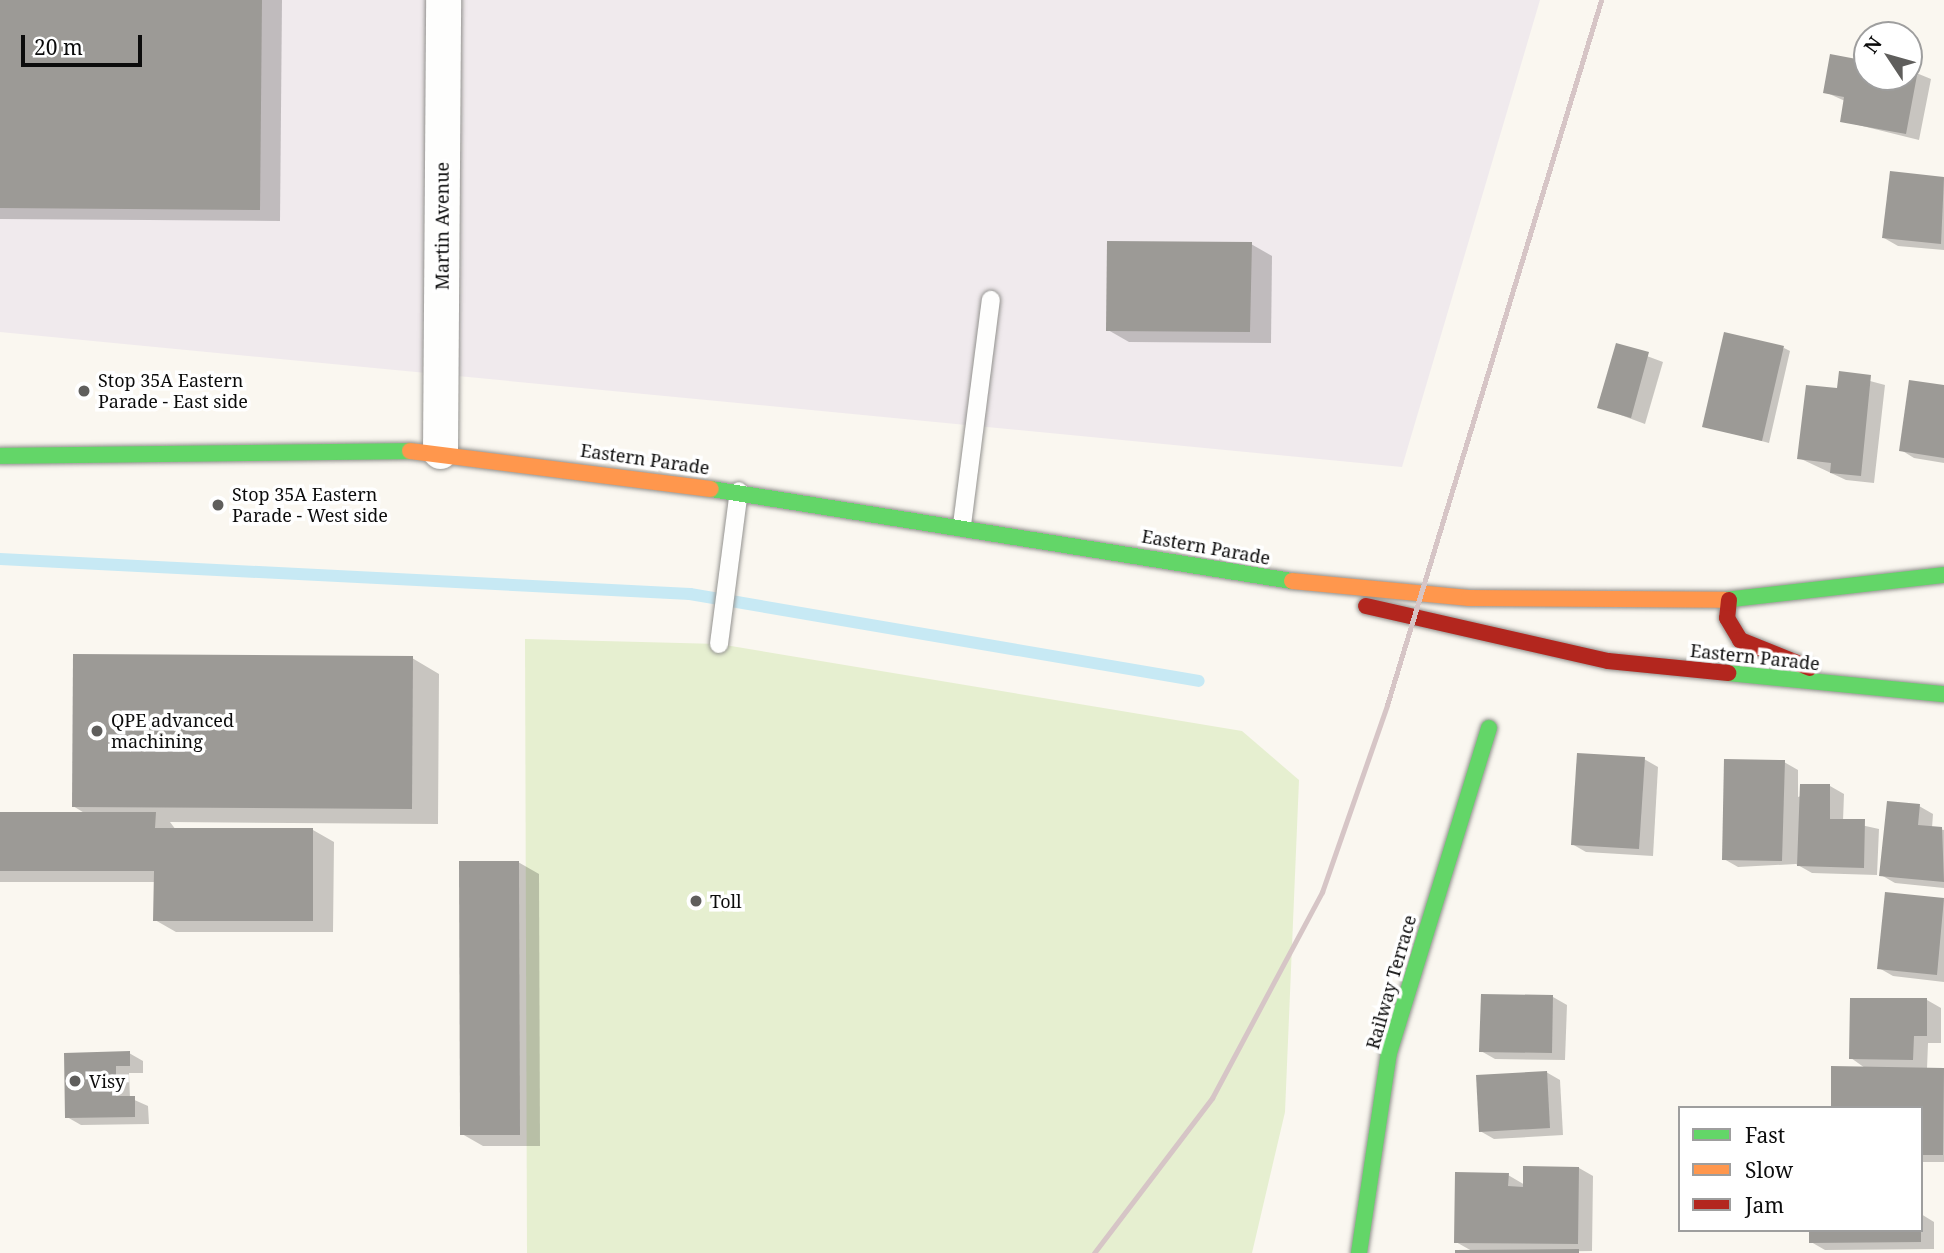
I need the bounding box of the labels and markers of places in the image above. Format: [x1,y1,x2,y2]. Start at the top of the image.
place label: Stop 35A Eastern Parade - East side [98,370,248,412]
marker: Stop 35A Eastern Parade - East side [76,383,92,399]
place label: Stop 35A Eastern Parade - West side [232,484,388,526]
marker: Stop 35A Eastern Parade - West side [210,497,226,513]
place label: QPE advanced machining [111,710,234,752]
marker: QPE advanced machining [89,723,105,739]
place label: Toll [710,890,742,912]
marker: Toll [688,893,704,909]
place label: Visy [89,1070,125,1092]
marker: Visy [67,1073,83,1089]

